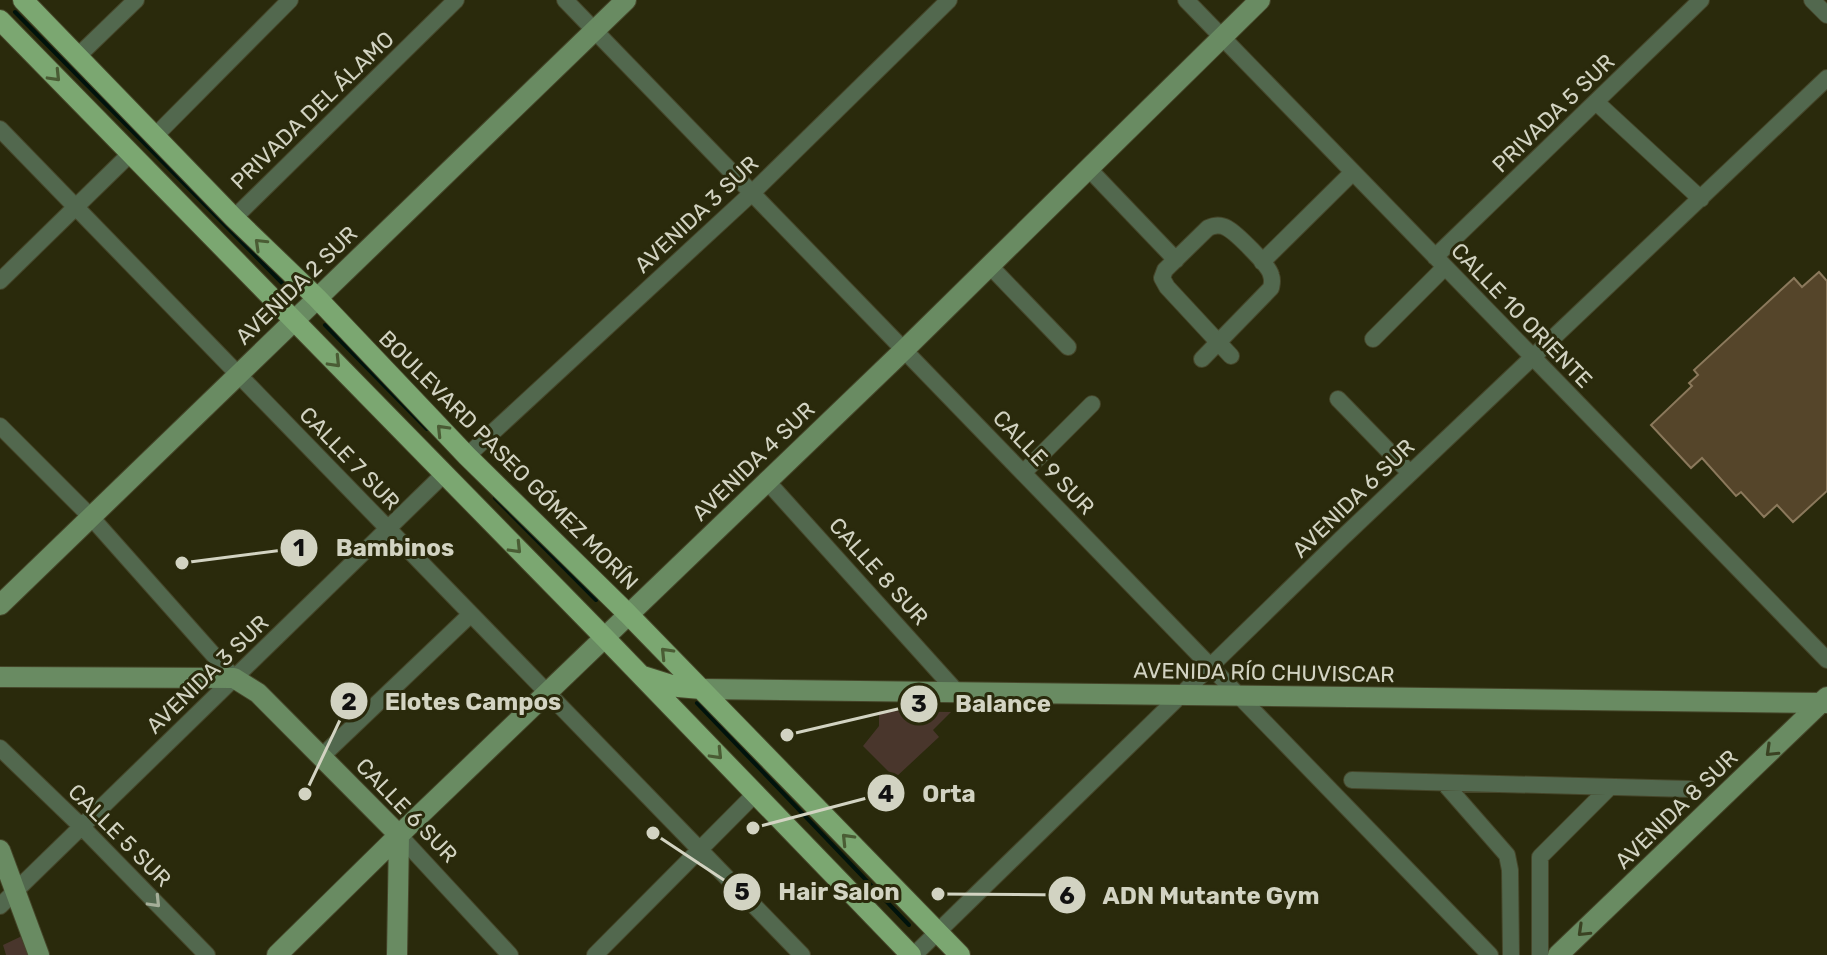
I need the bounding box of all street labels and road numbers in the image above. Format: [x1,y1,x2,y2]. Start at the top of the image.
street label: PRIVADA DEL ÁLAMO [225,25,400,195]
street label: PRIVADA 5 SUR [1487,48,1620,178]
street label: AVENIDA 3 SUR [629,150,764,279]
street label: AVENIDA 2 SUR [230,220,363,350]
street label: CALLE 10 ORIENTE [1445,237,1598,394]
street label: BOULEVARD PASEO GÓMEZ MORÍN [373,325,644,596]
street label: AVENIDA 4 SUR [687,396,820,527]
street label: CALLE 7 SUR [294,401,406,516]
street label: CALLE 9 SUR [987,405,1100,520]
street label: AVENIDA 6 SUR [1287,433,1420,563]
street label: CALLE 8 SUR [823,512,934,631]
street label: AVENIDA 3 SUR [141,609,274,739]
street label: AVENIDA RÍO CHUVISCAR [1133,657,1395,688]
street label: AVENIDA 8 SUR [1609,744,1743,875]
street label: CALLE 6 SUR [350,752,463,868]
street label: CALLE 5 SUR [62,778,177,893]

